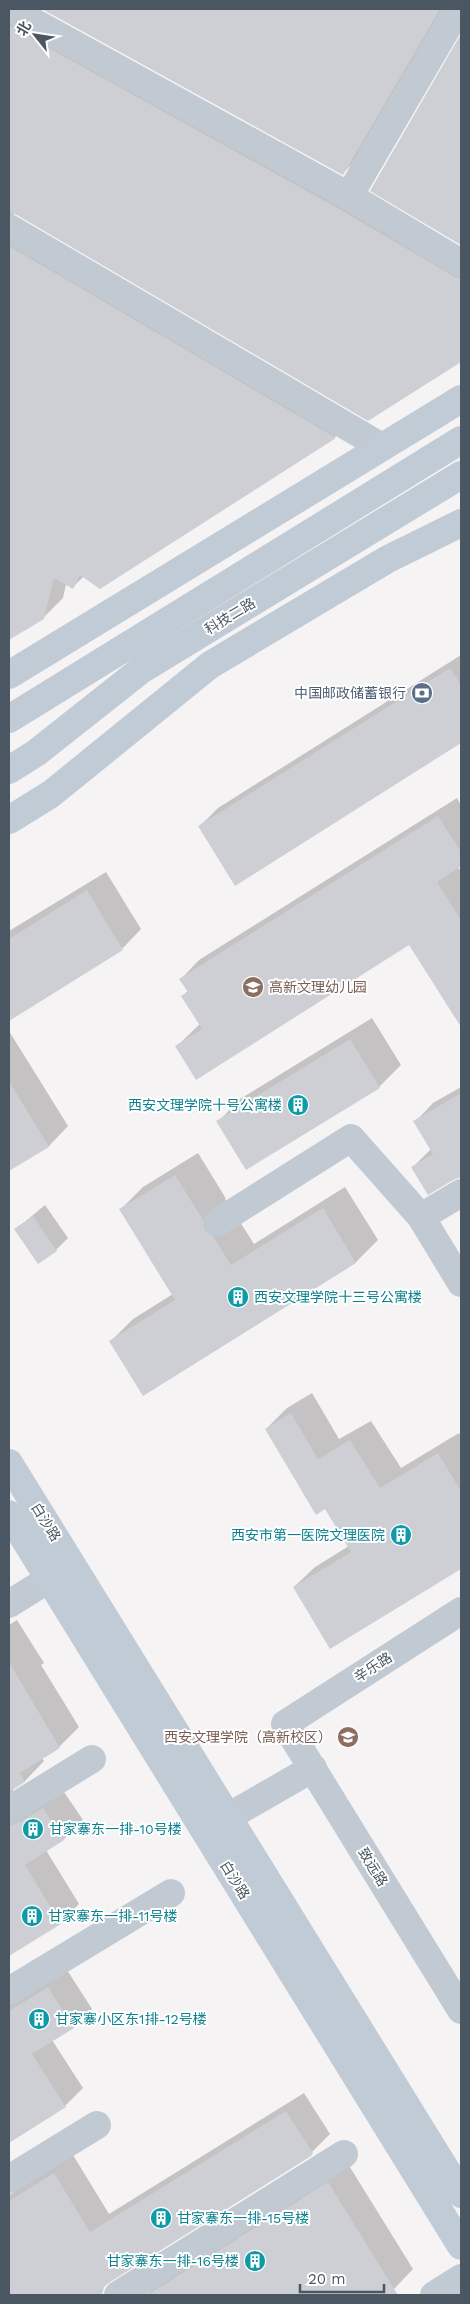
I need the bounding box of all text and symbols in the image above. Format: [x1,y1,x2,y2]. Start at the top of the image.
north arrow [10,10,60,60]
text: 北 [13,18,34,39]
street label: 科技二路 [202,595,258,637]
bank icon: 中国邮政储蓄银行 [410,681,434,705]
place label: 中国邮政储蓄银行 [294,685,406,701]
school or university icon: 高新文理幼儿园 [241,975,265,999]
place label: 高新文理幼儿园 [269,979,367,995]
building icon: 西安文理学院十号公寓楼 [286,1093,310,1117]
place label: 西安文理学院十号公寓楼 [128,1097,282,1113]
building icon: 西安文理学院十三号公寓楼 [226,1285,250,1309]
place label: 西安文理学院十三号公寓楼 [254,1289,422,1305]
street label: 白沙路 [28,1500,64,1544]
building icon: 西安市第一医院文理医院 [389,1523,413,1547]
place label: 西安市第一医院文理医院 [231,1527,385,1543]
street label: 辛乐路 [351,1649,395,1685]
school or university icon: 西安文理学院（高新校区） [336,1725,360,1749]
place label: 西安文理学院（高新校区） [164,1729,332,1745]
building icon: 甘家寨东一排-10号楼 [21,1817,45,1841]
place label: 甘家寨东一排-10号楼 [49,1821,182,1837]
street label: 致远路 [355,1845,391,1889]
street label: 白沙路 [217,1858,253,1902]
building icon: 甘家寨东一排-11号楼 [20,1904,44,1928]
place label: 甘家寨东一排-11号楼 [48,1908,178,1924]
building icon: 甘家寨小区东1排-12号楼 [27,2007,51,2031]
place label: 甘家寨小区东1排-12号楼 [55,2011,207,2027]
building icon: 甘家寨东一排-15号楼 [149,2206,173,2230]
place label: 甘家寨东一排-15号楼 [177,2210,309,2226]
building icon: 甘家寨东一排-16号楼 [243,2249,267,2273]
place label: 甘家寨东一排-16号楼 [106,2253,239,2269]
scale bar [300,2262,384,2294]
text: 20 m [308,2270,346,2288]

